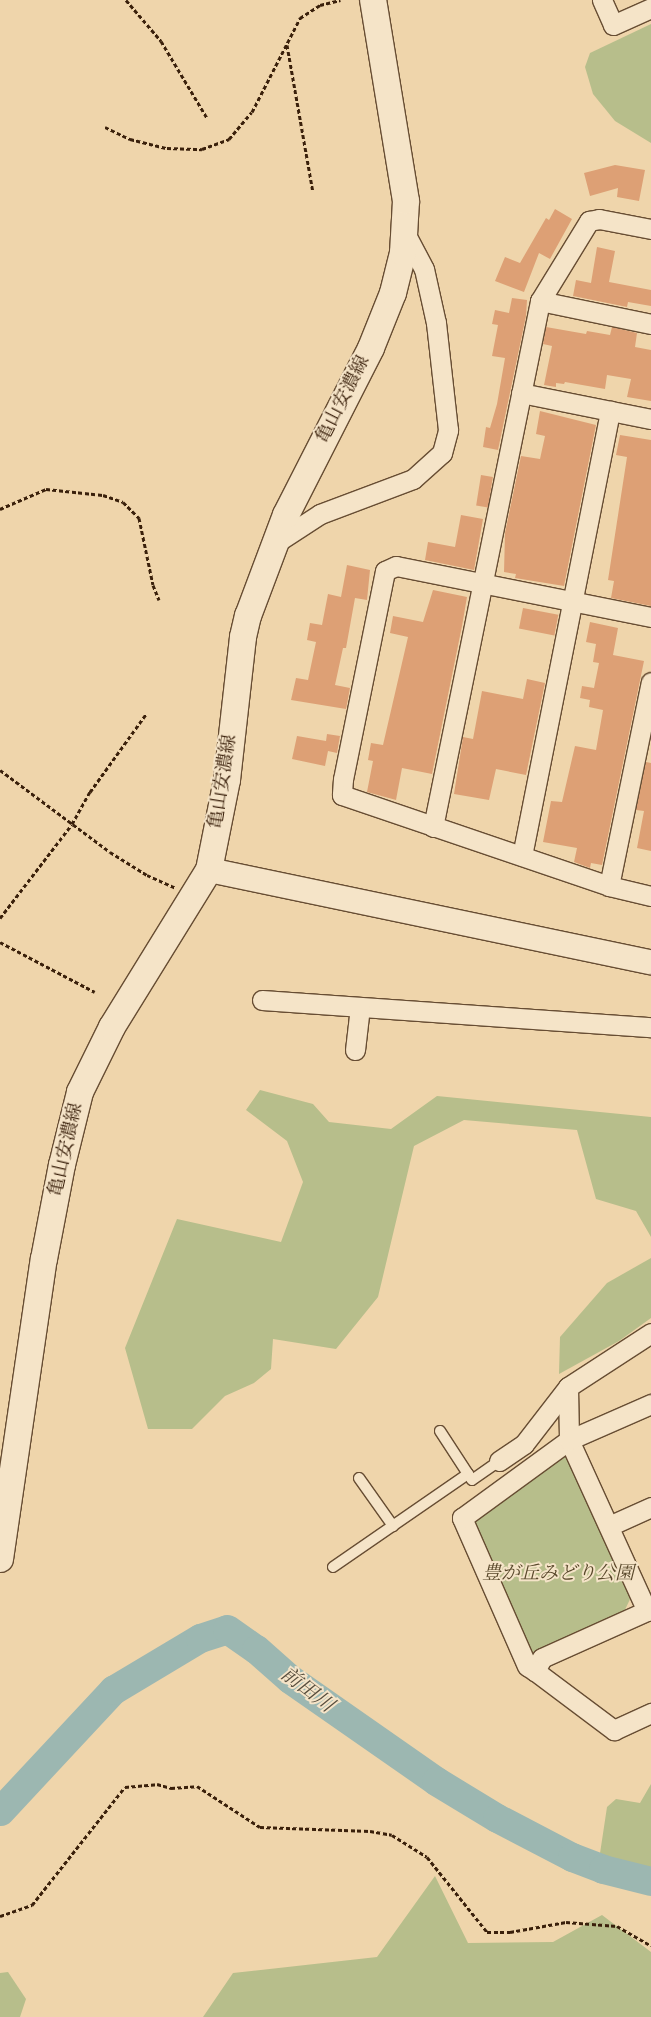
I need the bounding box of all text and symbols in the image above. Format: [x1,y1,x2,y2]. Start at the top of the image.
street label: 亀山安濃線 [312,353,376,447]
street label: 亀山安濃線 [205,733,243,831]
street label: 亀山安濃線 [45,1101,89,1199]
park label: 豊が丘みどり公園 [482,1564,634,1586]
water label: 前田川 [276,1662,338,1718]

